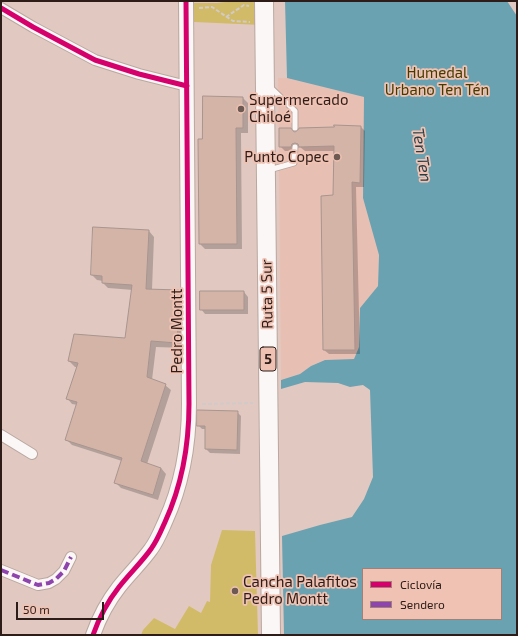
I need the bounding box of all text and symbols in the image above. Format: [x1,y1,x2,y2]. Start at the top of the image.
park label: Humedal Urbano Ten Tén [385,64,489,99]
place label: Supermercado Chiloé [249,91,348,126]
marker: Supermercado Chiloé [236,104,246,114]
water label: Ten Ten [408,127,436,183]
place label: Punto Copec [244,148,329,166]
marker: Punto Copec [332,152,342,162]
street label: Ruta 5 Sur [257,259,277,329]
street label: Pedro Montt [168,289,186,373]
road number: 5 [260,347,276,371]
legend [362,568,502,620]
place label: Cancha Palafitos Pedro Montt [243,573,357,608]
text: Ciclovía [400,577,442,591]
marker: Cancha Palafitos Pedro Montt [230,586,240,596]
scale bar [18,594,106,620]
text: Sendero [400,597,445,611]
text: 50 m [23,602,50,616]

